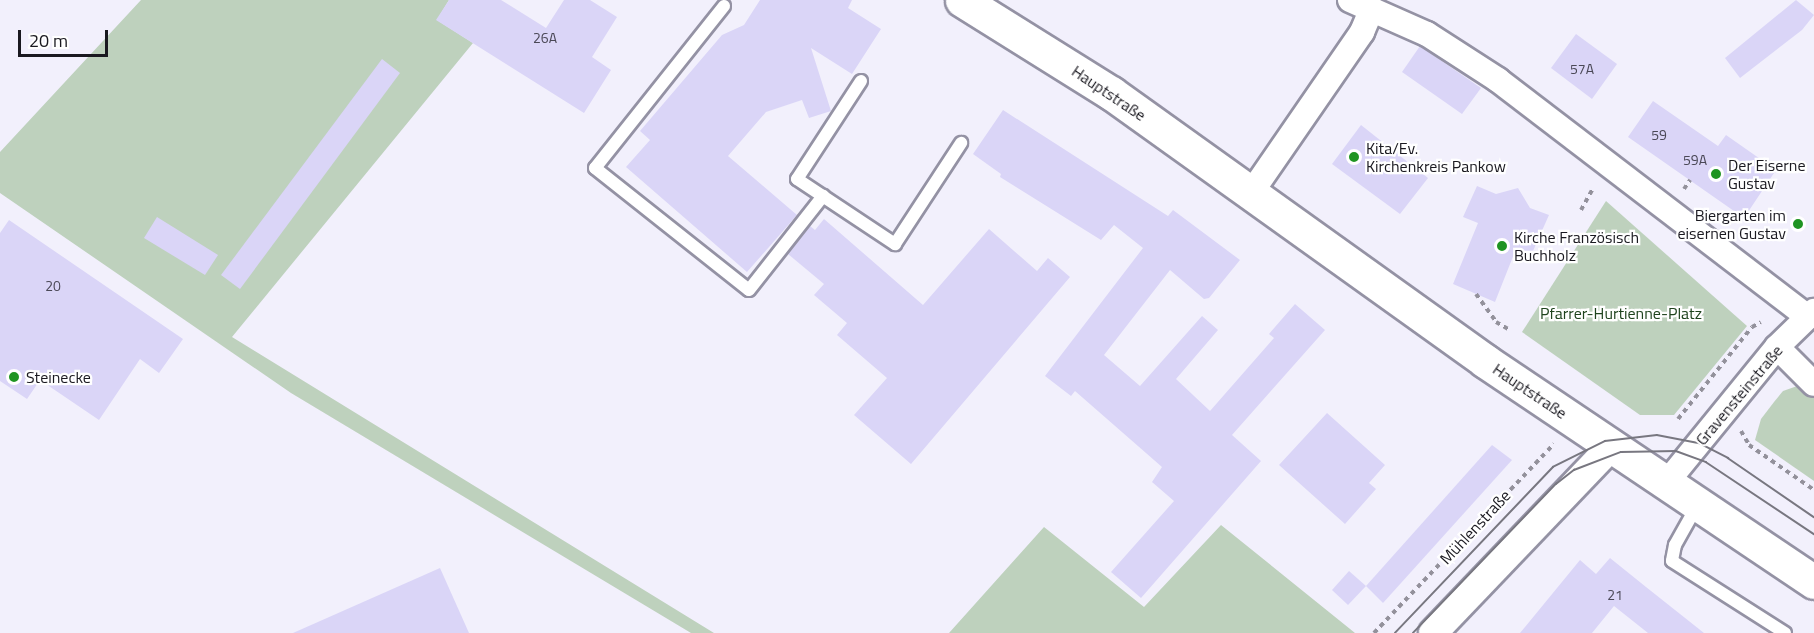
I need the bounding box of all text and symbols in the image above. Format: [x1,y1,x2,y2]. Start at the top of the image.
scale bar [21,18,111,56]
text: 20 m [29,27,68,54]
house number: 26A [533,30,557,46]
street label: Hauptstraße [1068,61,1150,125]
house number: 57A [1570,61,1594,77]
house number: 59 [1651,127,1667,143]
place label: Kita/Ev. Kirchenkreis Pankow [1366,138,1506,176]
marker: Kita/Ev. Kirchenkreis Pankow [1347,150,1361,164]
house number: 59A [1683,152,1707,168]
place label: Der Eiserne Gustav [1728,155,1806,193]
marker: Der Eiserne Gustav [1709,167,1723,181]
place label: Biergarten im eisernen Gustav [1678,205,1786,243]
marker: Biergarten im eisernen Gustav [1791,217,1805,231]
place label: Kirche Französisch Buchholz [1514,227,1639,265]
marker: Kirche Französisch Buchholz [1495,239,1509,253]
house number: 20 [45,278,61,294]
park label: Pfarrer-Hurtienne-Platz [1540,303,1702,323]
street label: Gravensteinstraße [1692,341,1786,449]
street label: Hauptstraße [1489,359,1571,423]
place label: Steinecke [26,367,91,387]
marker: Steinecke [7,370,21,384]
street label: Mühlenstraße [1436,486,1514,568]
house number: 21 [1607,587,1623,603]

